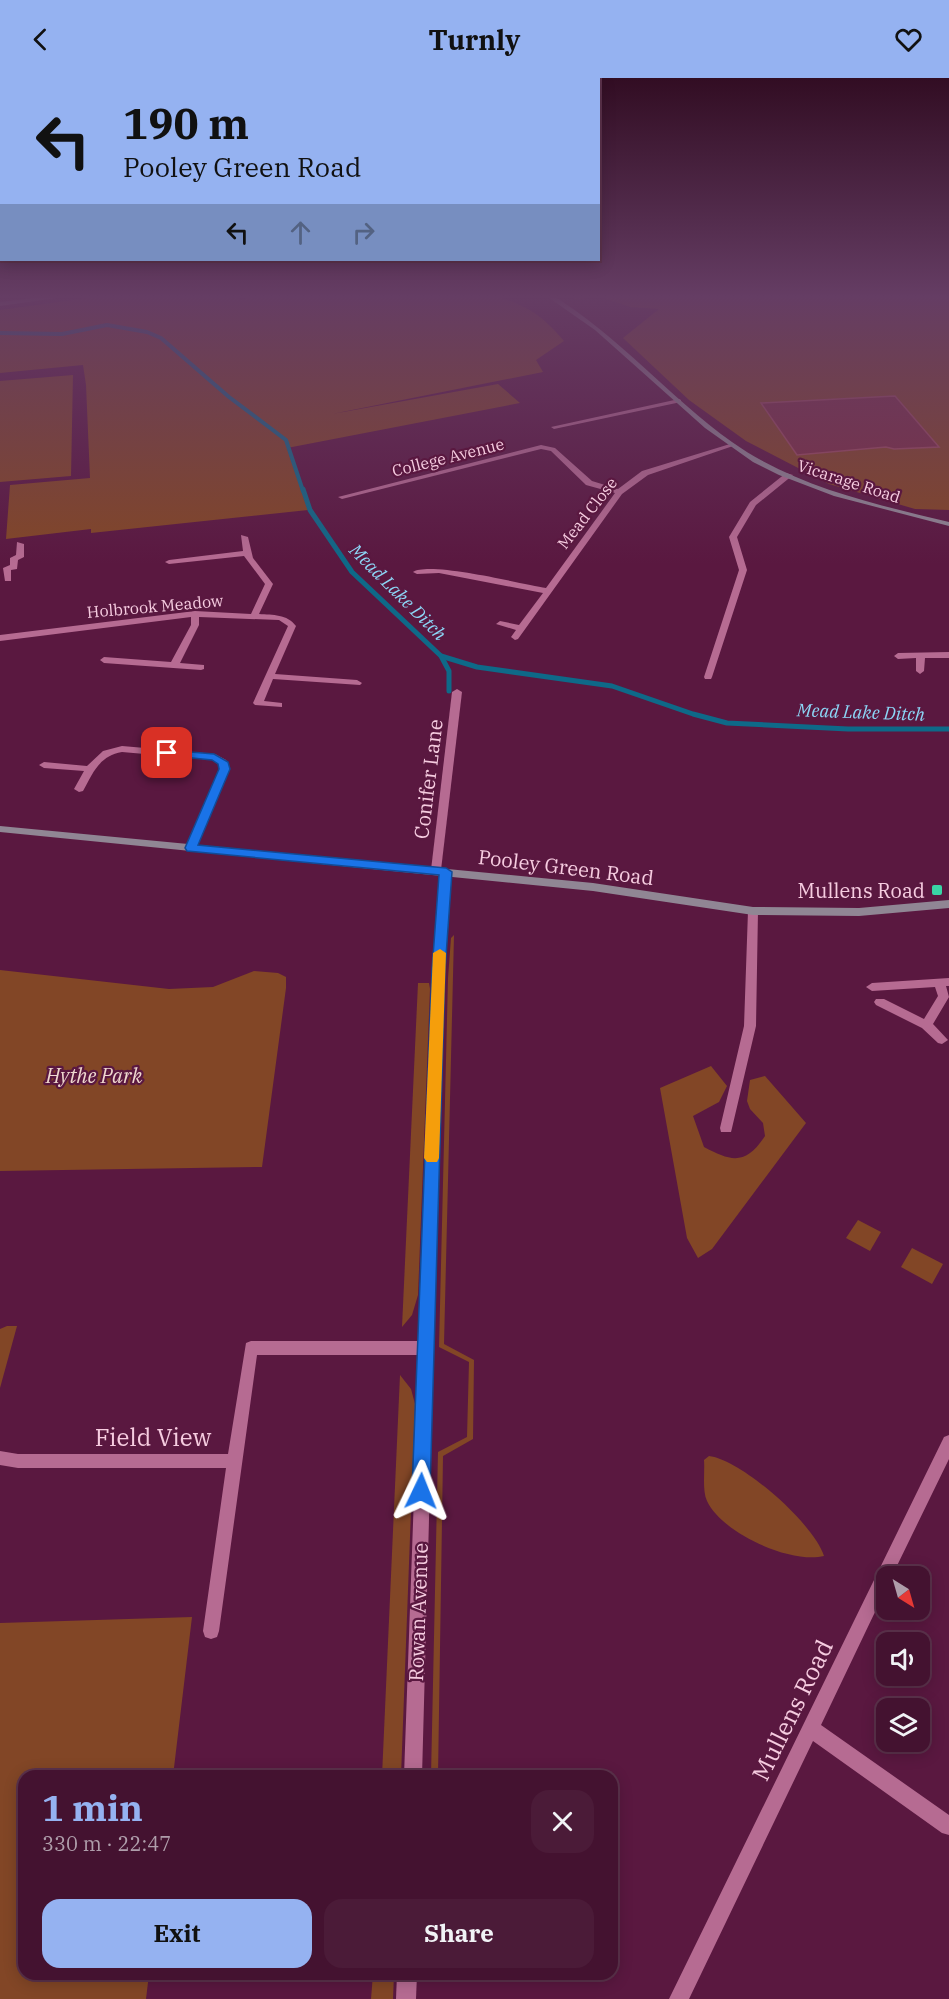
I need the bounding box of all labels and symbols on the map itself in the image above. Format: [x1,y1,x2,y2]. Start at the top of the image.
street label: College Avenue [390,433,506,481]
street label: Vicarage Road [795,455,903,507]
street label: Mead Close [553,473,621,553]
water label: Mead Lake Ditch [344,538,451,645]
street label: Holbrook Meadow [86,590,225,622]
water label: Mead Lake Ditch [796,698,925,726]
street label: Conifer Lane [407,718,449,840]
pin [141,727,192,778]
street label: Pooley Green Road [477,843,655,891]
place label: Mullens Road [798,877,925,904]
marker: Mullens Road [930,883,944,897]
park label: Hythe Park [45,1062,143,1089]
street label: Field View [95,1421,212,1453]
position arrow [389,1459,453,1523]
street label: Rowan Avenue [402,1542,434,1682]
north arrow [876,1566,930,1620]
street label: Mullens Road [744,1634,840,1786]

